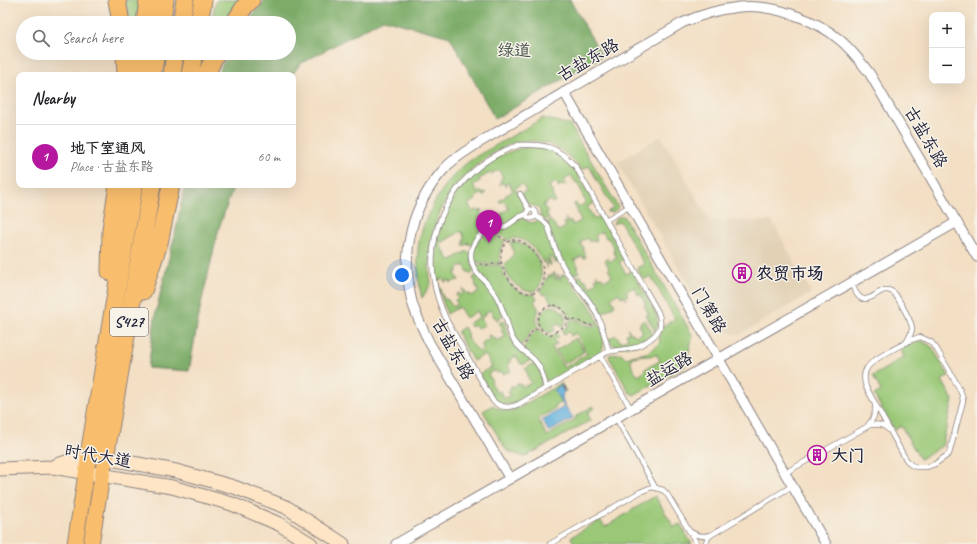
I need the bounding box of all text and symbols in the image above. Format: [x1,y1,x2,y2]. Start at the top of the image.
map controls [929,12,965,84]
button: + [929,12,965,48]
search box [16,16,296,60]
icon: search [30,27,52,49]
text: Search here [62,29,123,48]
street label: 古盐东路 [553,34,623,86]
park label: 绿道 [497,40,531,61]
button: − [929,48,965,84]
text: Nearby [32,88,75,109]
street label: 古盐东路 [900,102,952,172]
text: 地下室通风 [70,139,145,158]
text: 1 [42,149,48,165]
text: 60 m [258,149,280,165]
text: Place · 古盐东路 [70,159,154,175]
pin: 1 [476,210,502,243]
building icon: 农贸市场 [731,262,753,284]
place label: 农贸市场 [756,263,824,284]
your location [392,265,412,285]
street label: 门第路 [687,283,731,337]
road number: S427 [110,308,148,336]
street label: 古盐东路 [427,314,479,384]
street label: 盐运路 [642,347,696,391]
street label: 时代大道 [63,440,133,472]
building icon: 大门 [806,444,828,466]
place label: 大门 [831,445,865,466]

